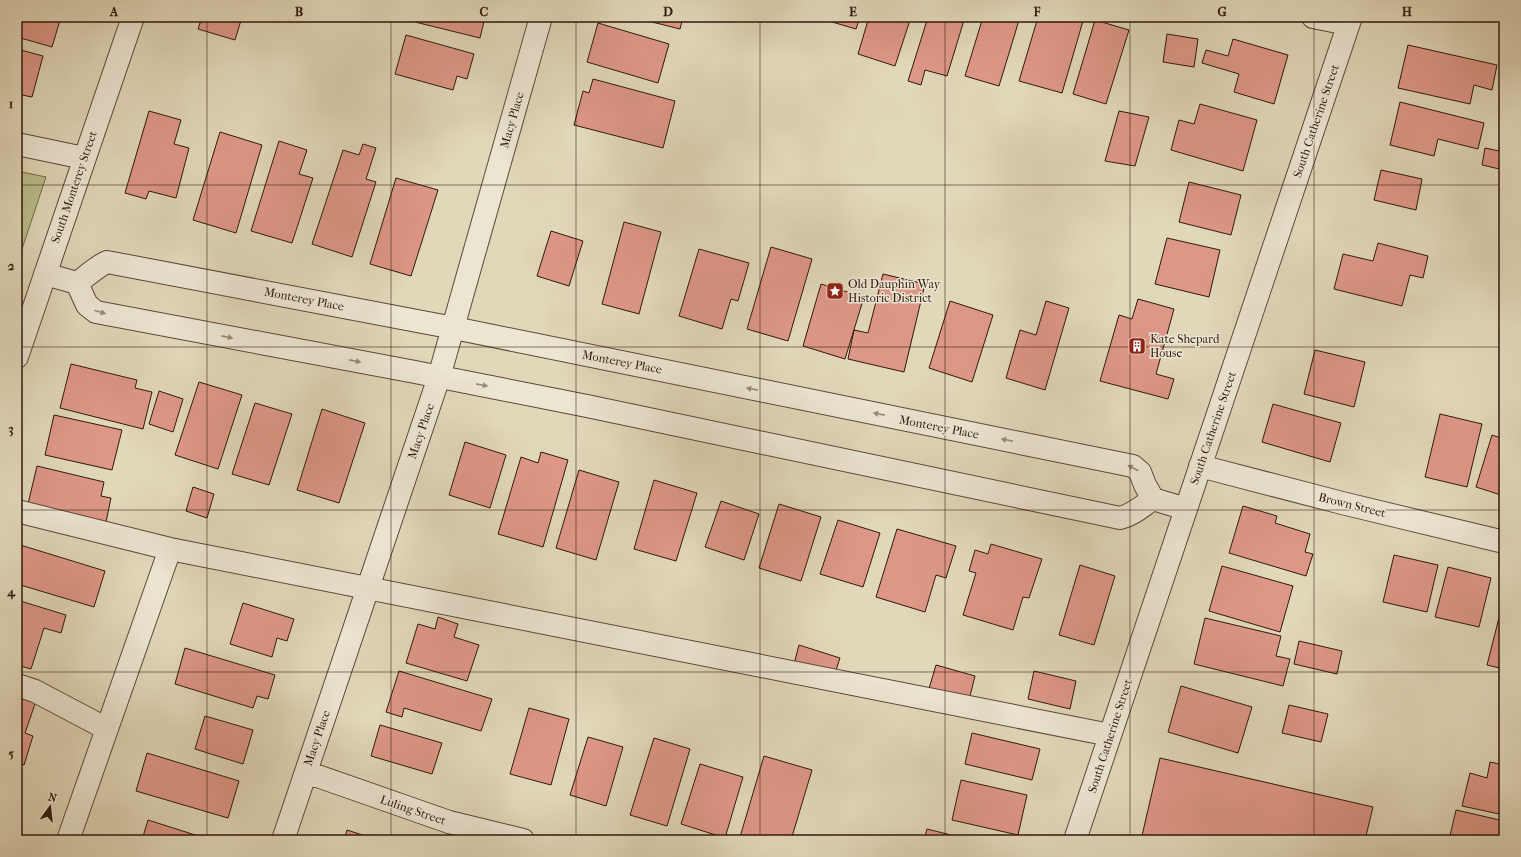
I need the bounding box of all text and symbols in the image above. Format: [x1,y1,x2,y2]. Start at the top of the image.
text: A [109,4,119,19]
text: B [295,4,304,19]
text: C [480,4,489,19]
text: D [663,4,673,19]
text: E [849,4,857,19]
text: F [1033,4,1041,19]
text: G [1217,4,1227,19]
text: H [1402,4,1413,19]
street label: South Catherine Street [1290,62,1342,179]
street label: Macy Place [497,90,527,150]
text: 1 [9,96,14,111]
street label: South Monterey Street [48,128,100,245]
text: 2 [8,258,15,273]
place label: Old Dauphin Way Historic District [848,277,941,305]
place icon: Old Dauphin Way Historic District [825,281,845,301]
street label: Monterey Place [263,284,345,314]
one-way arrow [94,309,106,315]
place label: Kate Shepard House [1150,332,1220,360]
one-way arrow [221,334,233,340]
building icon: Kate Shepard House [1127,336,1147,356]
street label: Monterey Place [581,347,663,377]
one-way arrow [349,358,361,364]
street label: South Catherine Street [1187,369,1239,486]
one-way arrow [476,383,489,389]
one-way arrow [746,385,758,391]
street label: Macy Place [405,401,437,461]
one-way arrow [873,411,885,417]
street label: Monterey Place [898,412,980,442]
text: 3 [8,421,14,437]
one-way arrow [1000,437,1013,443]
one-way arrow [1127,465,1139,471]
street label: Brown Street [1317,490,1388,520]
text: 4 [6,584,16,600]
street label: South Catherine Street [1085,677,1135,795]
street label: Macy Place [301,708,333,768]
text: 5 [8,746,14,761]
north arrow [30,787,70,827]
text: N [47,790,59,805]
street label: Luling Street [378,792,448,828]

